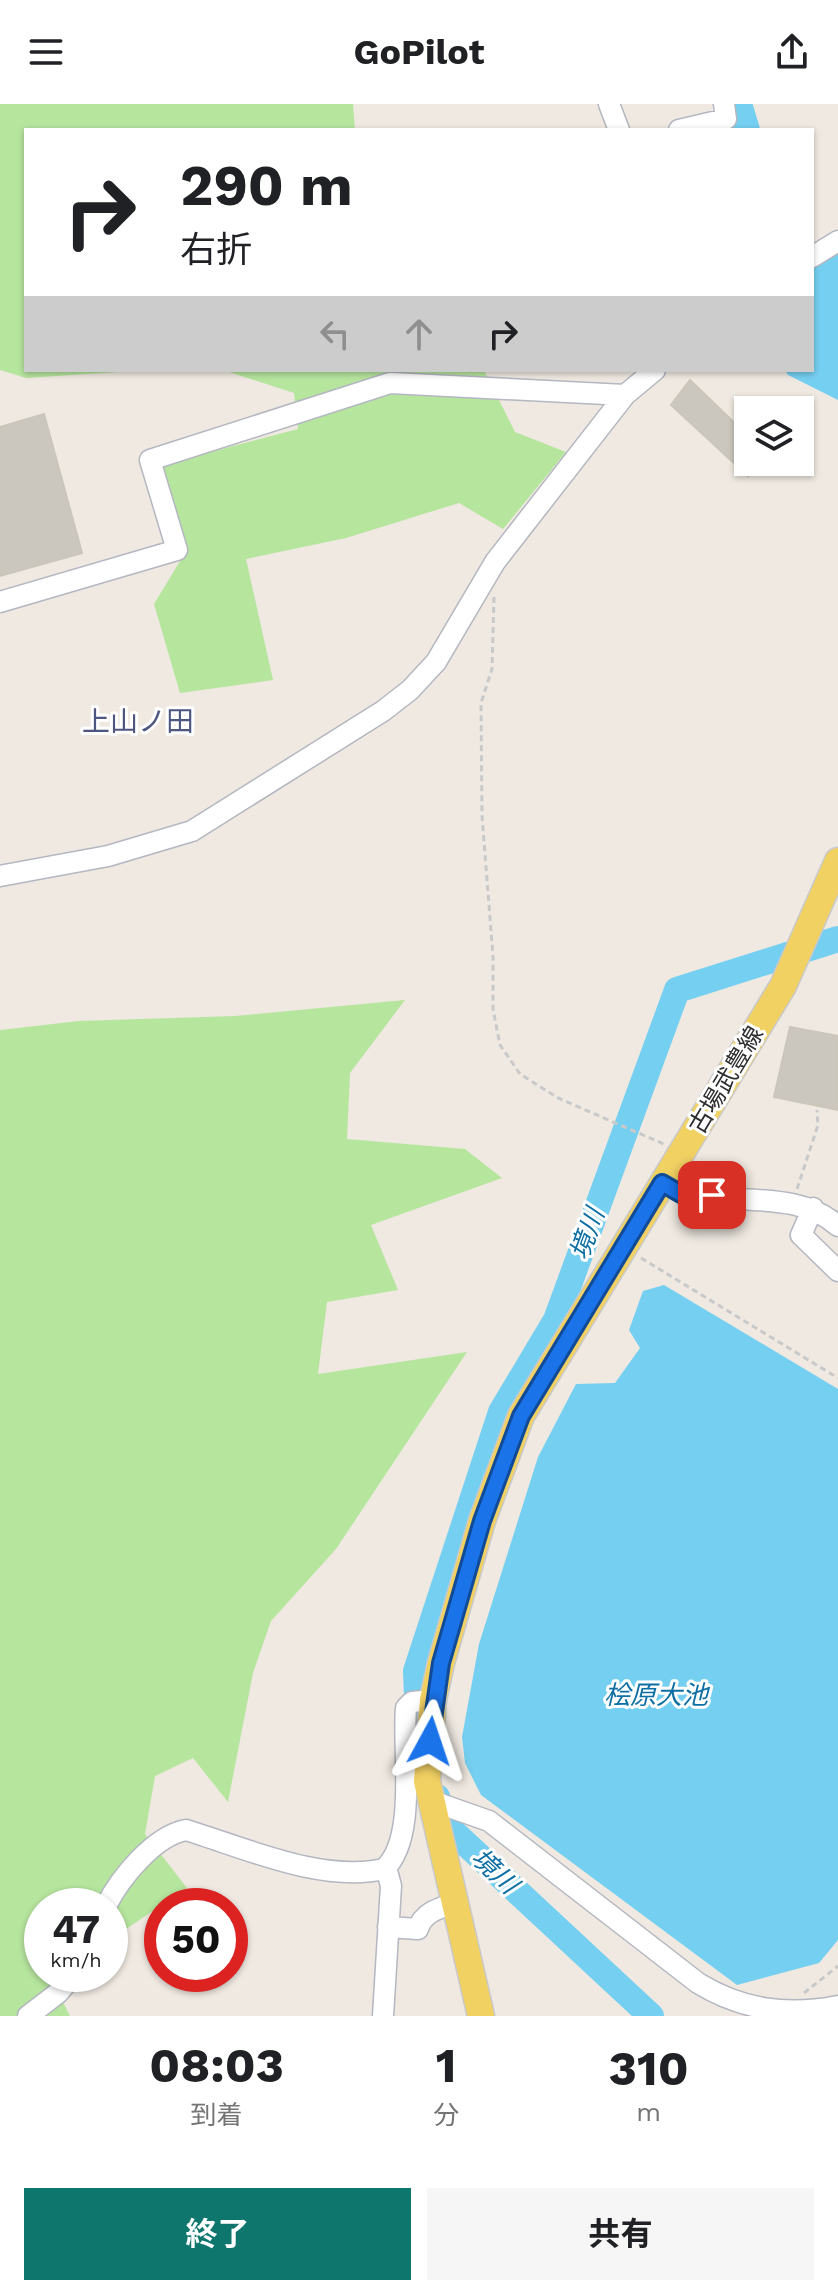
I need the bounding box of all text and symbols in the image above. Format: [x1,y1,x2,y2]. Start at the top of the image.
icon: menu [24,30,68,74]
icon: share [770,30,814,74]
text: GoPilot [354,31,484,73]
text: 290 m [180,153,353,219]
icon: right [48,160,152,264]
text: 右折 [180,229,252,271]
icon: left [313,312,357,356]
icon: ahead [397,312,441,356]
icon: right [481,312,525,356]
map controls [734,396,814,476]
button: layers [734,396,814,476]
district label: 上山ノ田 [82,705,194,738]
street label: 古場武豊線 [683,1021,769,1139]
pin [678,1161,746,1229]
icon: arrive [690,1173,734,1217]
water label: 境川 [564,1202,611,1264]
water label: 桧原大池 [604,1680,711,1710]
position arrow [388,1699,472,1783]
water label: 境川 [466,1842,526,1902]
speed limit sign: 50 [144,1888,248,1992]
text: 47 [52,1906,100,1953]
text: km/h [50,1948,102,1972]
text: 08:03 [149,2037,284,2094]
text: 1 [436,2037,457,2094]
text: 310 [609,2040,689,2097]
text: m [636,2097,661,2127]
text: 到着 [191,2100,243,2130]
text: 分 [433,2100,459,2130]
button: 終了 [24,2188,411,2280]
button: 共有 [427,2188,814,2280]

